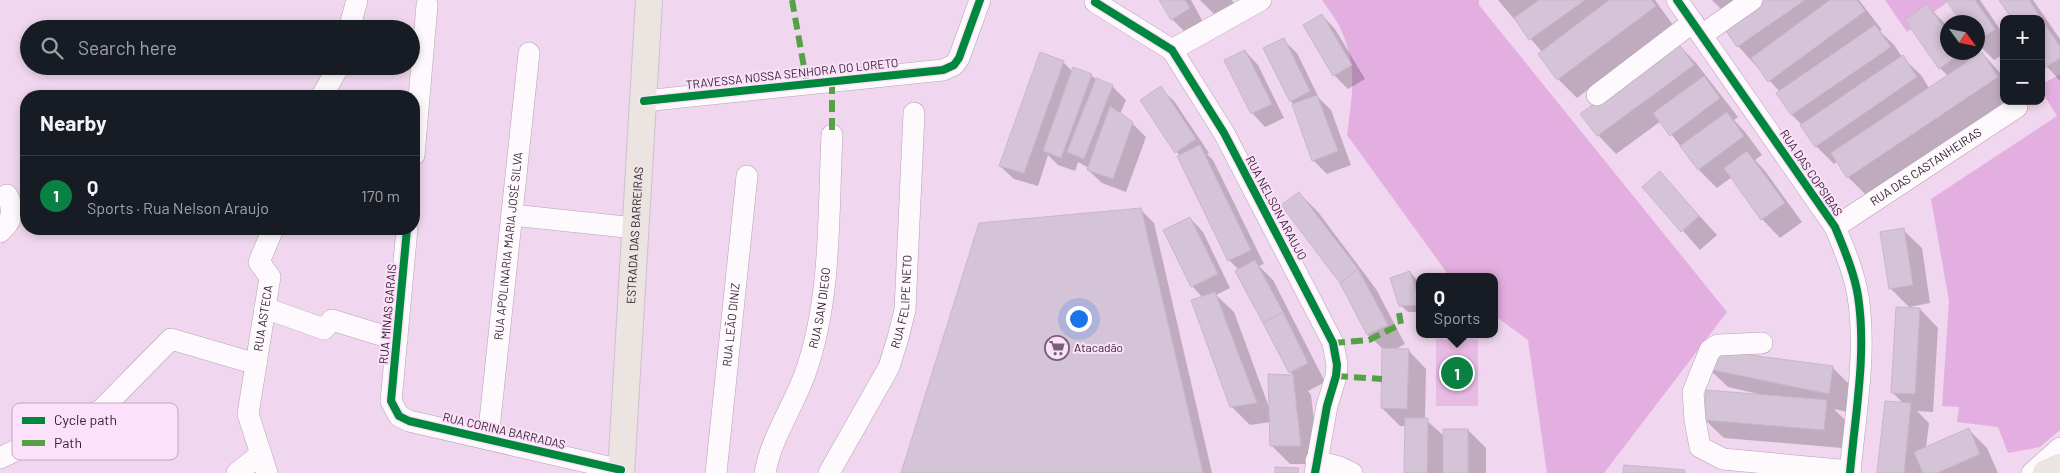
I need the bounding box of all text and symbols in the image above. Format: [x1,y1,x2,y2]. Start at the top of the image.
north arrow [1940,15,1985,60]
map controls [2000,15,2045,105]
button: + [2000,15,2045,60]
search box [20,20,420,75]
icon: search [38,34,66,62]
text: Search here [78,36,177,59]
street label: TRAVESSA NOSSA SENHORA DO LORETO [685,55,899,91]
button: − [2000,60,2045,105]
text: Nearby [40,110,106,135]
street label: RUA DAS CASTANHEIRAS [1867,124,1984,208]
street label: RUA DAS COPSIBAS [1778,127,1846,218]
street label: RUA APOLINARIA MARIA JOSÉ SILVA [491,151,524,341]
street label: RUA NELSON ARAUJO [1243,153,1310,262]
street label: ESTRADA DAS BARREIRAS [623,166,645,304]
text: Q [87,175,98,198]
text: 1 [53,186,59,205]
text: 170 m [361,186,400,205]
text: Sports · Rua Nelson Araujo [87,198,269,217]
street label: RUA FELIPE NETO [887,254,914,350]
street label: RUA MINAS GARAIS [376,263,398,365]
street label: RUA SAN DIEGO [805,267,832,350]
popup [1416,273,1498,338]
street label: RUA LEÃO DINIZ [719,282,742,367]
street label: RUA ASTECA [250,284,275,352]
text: Q [1434,285,1445,308]
your location [1066,306,1092,332]
text: Sports [1434,308,1480,327]
supermarket icon: Atacadão [1044,335,1070,361]
place label: Atacadão [1074,340,1123,354]
pin: 1 [1441,354,1473,392]
legend [12,403,178,460]
street label: RUA CORINA BARRADAS [441,409,567,451]
text: Cycle path [54,411,117,428]
text: Path [54,434,82,451]

